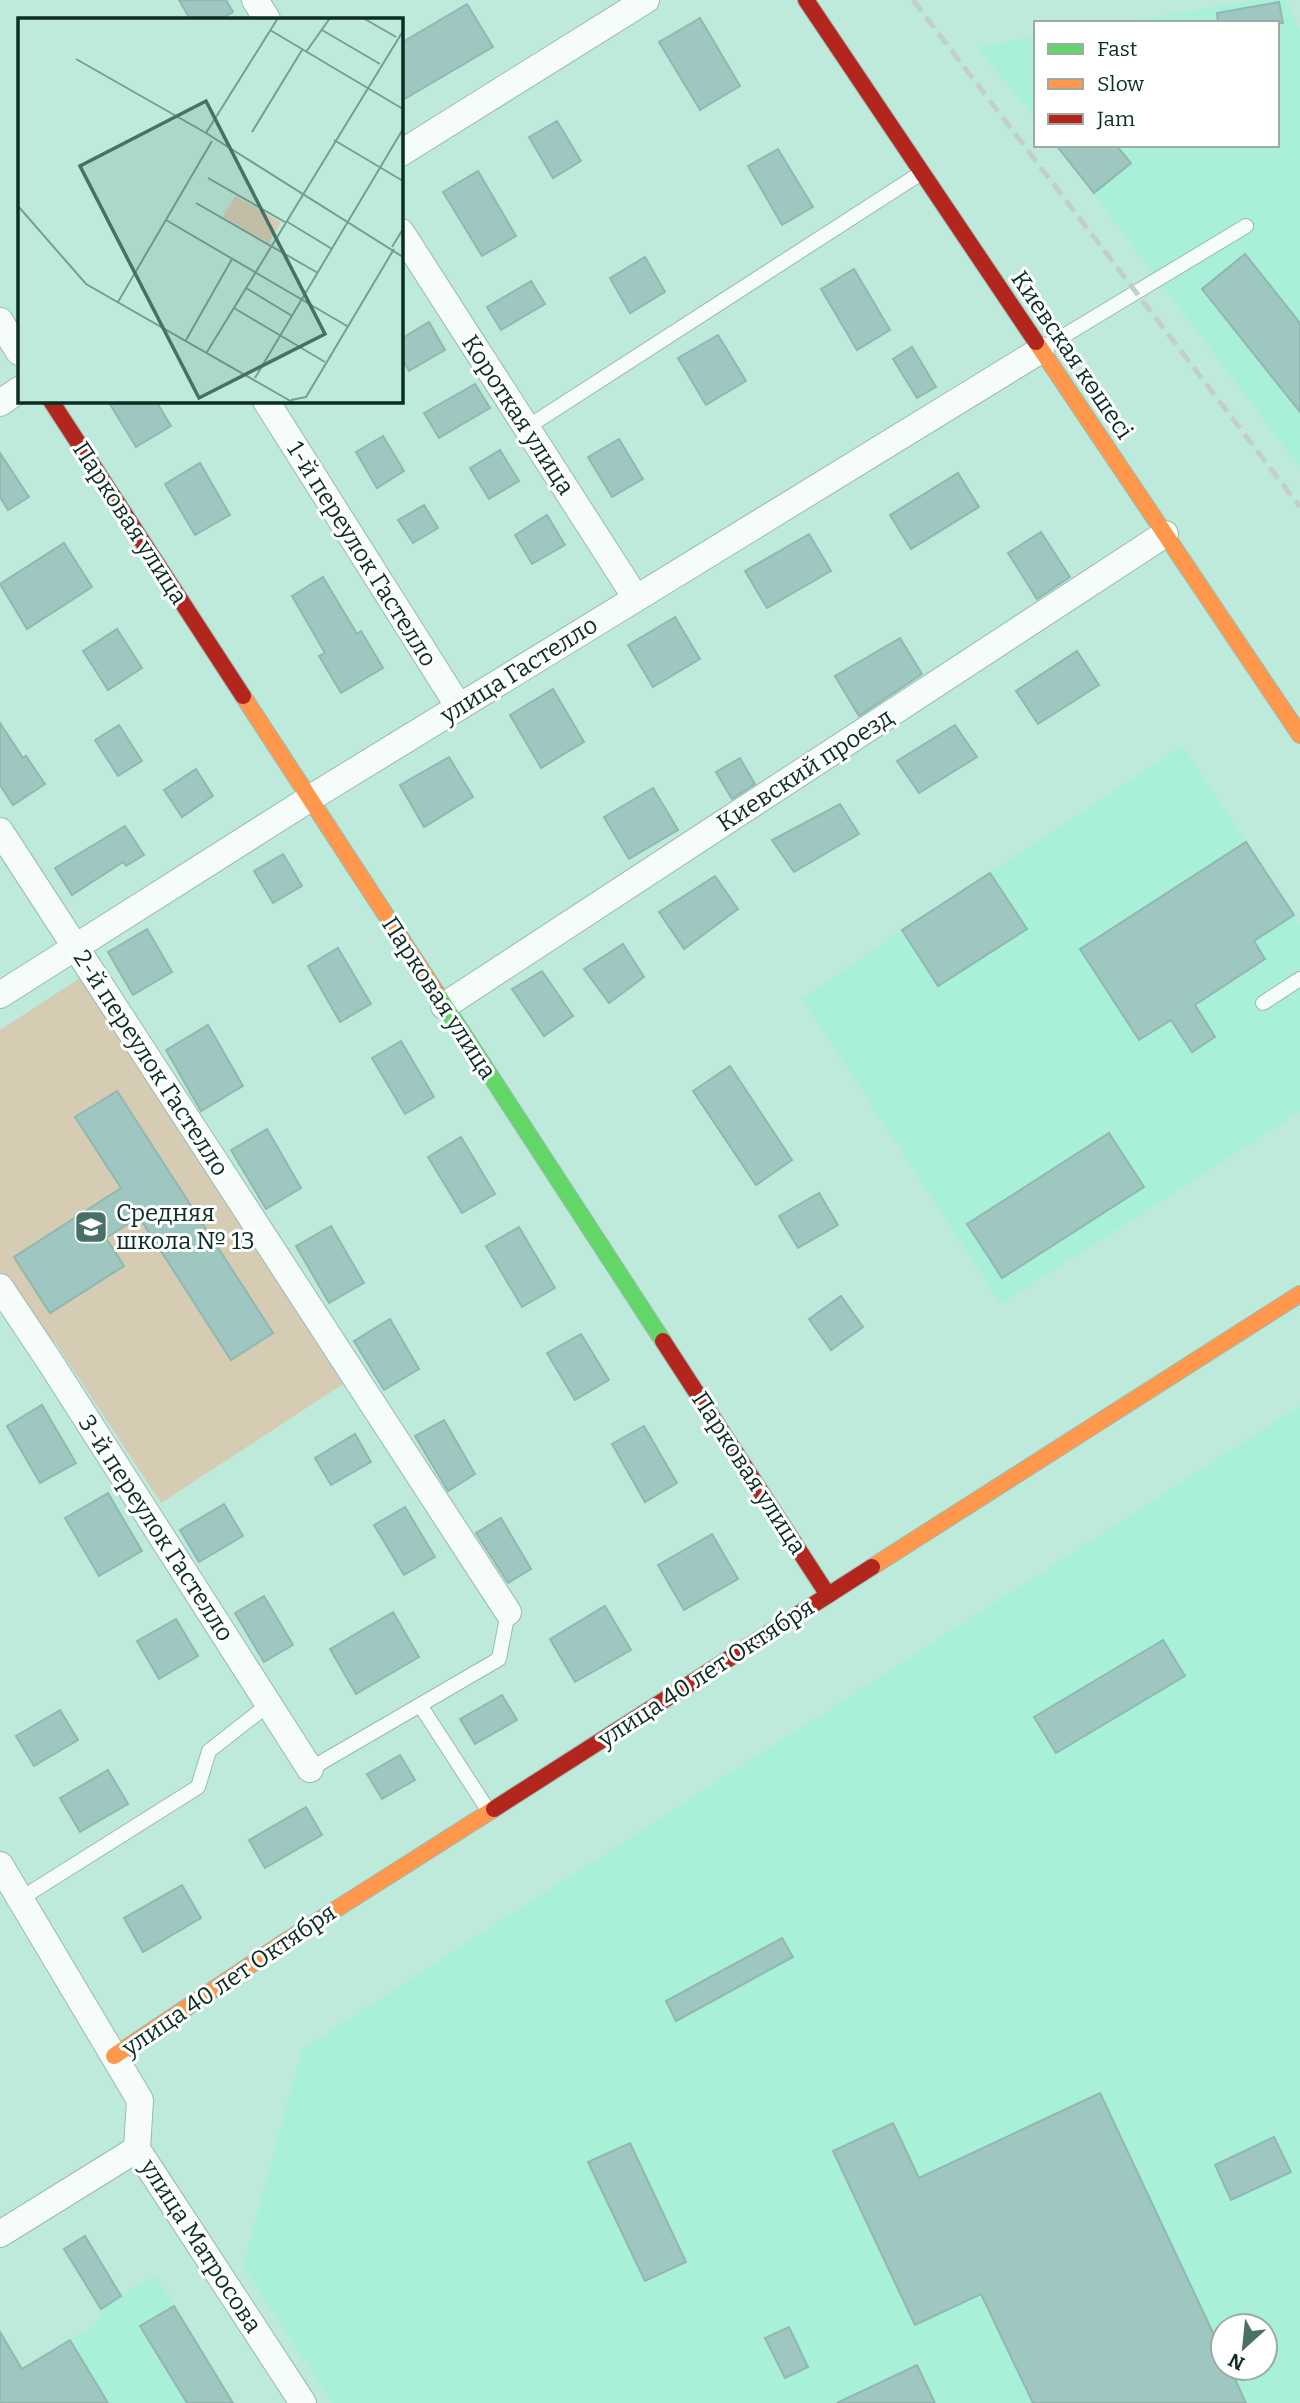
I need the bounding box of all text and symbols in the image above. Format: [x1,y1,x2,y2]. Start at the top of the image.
inset map [18,18,402,402]
legend [1034,21,1279,147]
text: Fast [1097,36,1138,62]
text: Slow [1097,71,1144,97]
text: Jam [1096,106,1135,132]
street label: Киевская көшесі [1005,266,1139,444]
street label: Короткая улица [456,330,580,500]
street label: Парковая улица [67,436,193,610]
street label: 1-й переулок Гастелло [281,436,443,672]
street label: улица Гастелло [435,611,603,730]
street label: Киевский проезд [712,703,898,837]
street label: Парковая улица [376,911,502,1085]
street label: 2-й переулок Гастелло [68,945,234,1181]
place label: Средняя школа № 13 [116,1199,255,1255]
school or university icon: Средняя школа № 13 [72,1208,110,1246]
street label: Парковая улица [686,1386,812,1560]
street label: 3-й переулок Гастелло [72,1410,240,1646]
street label: улица 40 лет Октября [592,1593,819,1754]
street label: улица 40 лет Октября [116,1898,341,2063]
street label: улица Матросова [134,2153,268,2338]
north arrow [1209,2312,1279,2382]
text: N [1224,2348,1248,2375]

